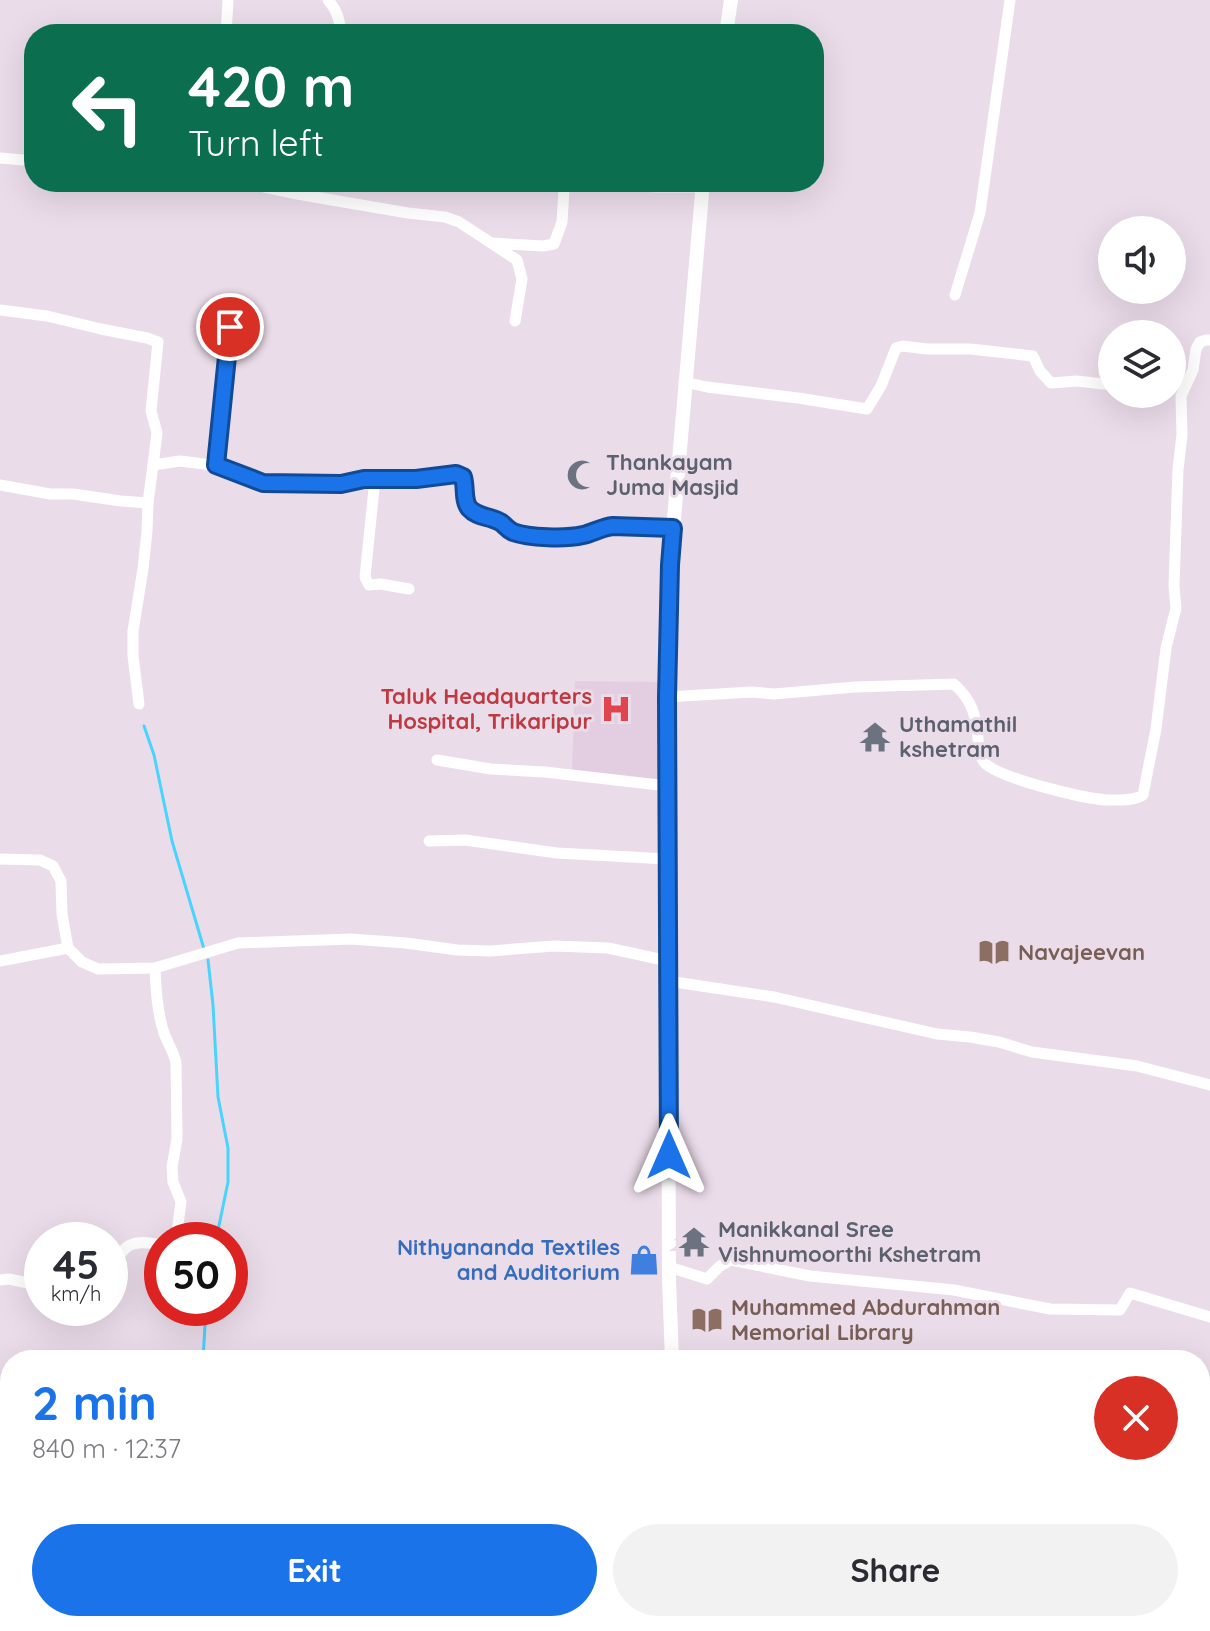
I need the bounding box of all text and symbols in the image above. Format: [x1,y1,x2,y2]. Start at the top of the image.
text: 420 m [188,51,355,121]
icon: left [56,56,160,160]
text: Turn left [188,120,324,165]
map controls [1098,216,1186,408]
button: sound [1098,216,1186,304]
pin [196,293,264,361]
icon: arrive [208,305,252,349]
button: layers [1098,320,1186,408]
place label: Thankayam Juma Masjid [606,448,739,501]
mosque icon: Thankayam Juma Masjid [565,458,599,492]
place label: Taluk Headquarters Hospital, Trikaripur [381,682,592,735]
hospital icon: Taluk Headquarters Hospital, Trikaripur [599,692,633,726]
place label: Uthamathil kshetram [899,710,1017,763]
temple icon: Uthamathil kshetram [858,720,892,754]
library icon: Navajeevan [977,935,1011,969]
place label: Navajeevan [1018,938,1145,966]
position arrow [627,1113,711,1197]
place label: Manikkanal Sree Vishnumoorthi Kshetram [718,1215,981,1268]
speed limit sign: 50 [144,1222,248,1326]
temple icon: Manikkanal Sree Vishnumoorthi Kshetram [677,1225,711,1259]
place label: Nithyananda Textiles and Auditorium [397,1233,620,1286]
text: 45 [53,1239,99,1289]
shop icon: Nithyananda Textiles and Auditorium [627,1243,661,1277]
text: km/h [51,1281,101,1306]
place label: Muhammed Abdurahman Memorial Library [731,1293,1000,1346]
library icon: Muhammed Abdurahman Memorial Library [690,1303,724,1337]
text: 2 min [32,1372,157,1432]
button: close [1094,1376,1178,1460]
text: 840 m · 12:37 [32,1432,181,1465]
button: Exit [32,1524,597,1616]
button: Share [613,1524,1178,1616]

